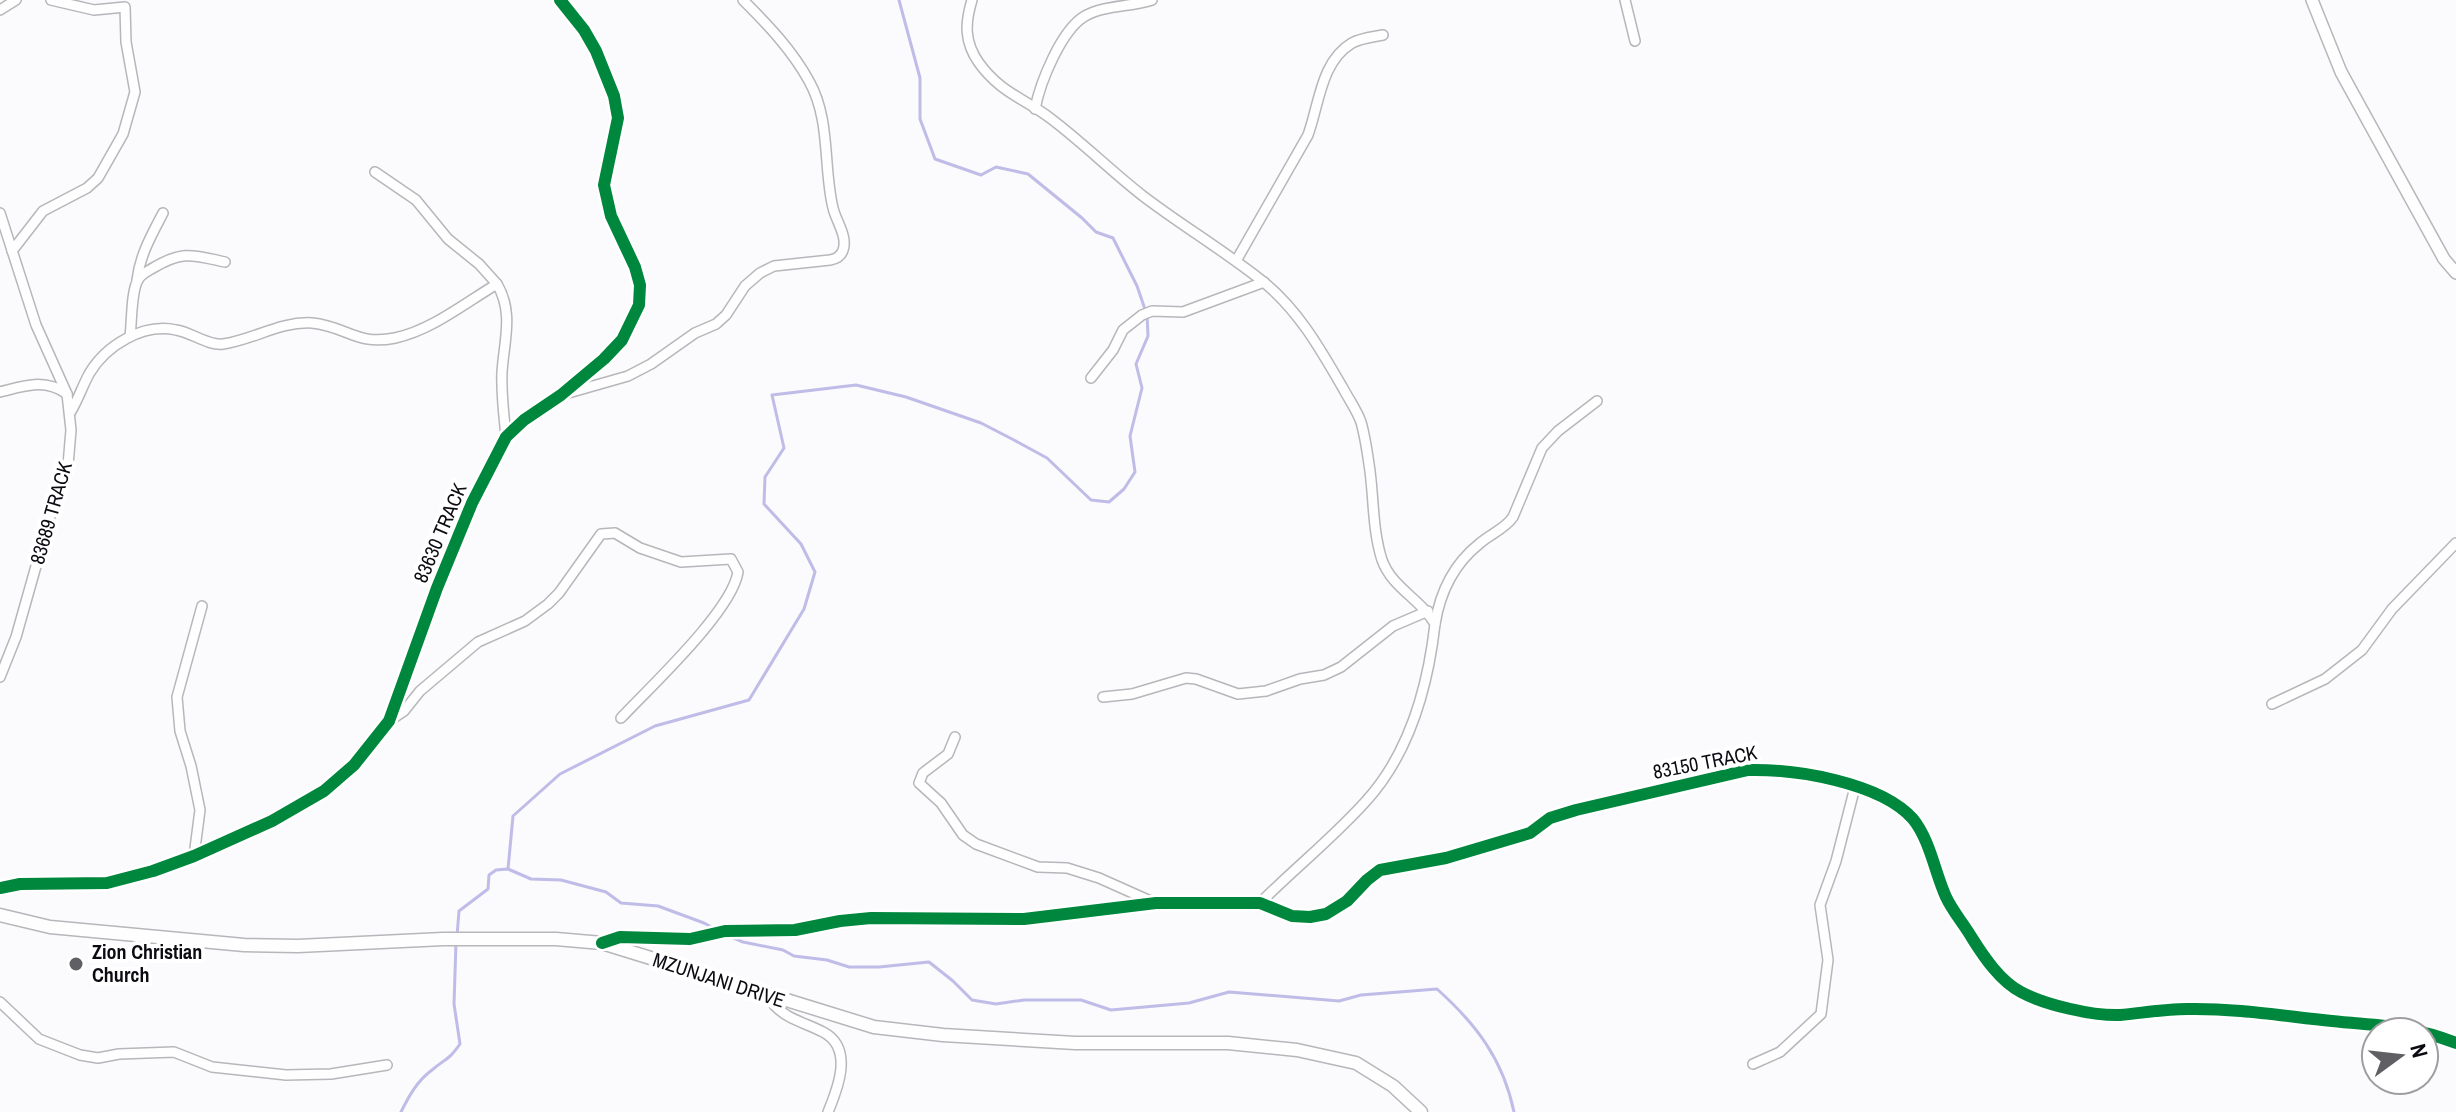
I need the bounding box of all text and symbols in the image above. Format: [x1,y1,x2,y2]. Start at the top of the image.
street label: 83689 TRACK [23,458,78,567]
street label: 83630 TRACK [407,479,473,587]
street label: 83150 TRACK [1651,738,1759,785]
place label: Zion Christian Church [92,938,202,988]
street label: MZUNJANI DRIVE [650,945,789,1014]
marker: Zion Christian Church [67,955,85,973]
north arrow [2360,1016,2440,1096]
text: N [2403,1041,2435,1061]

